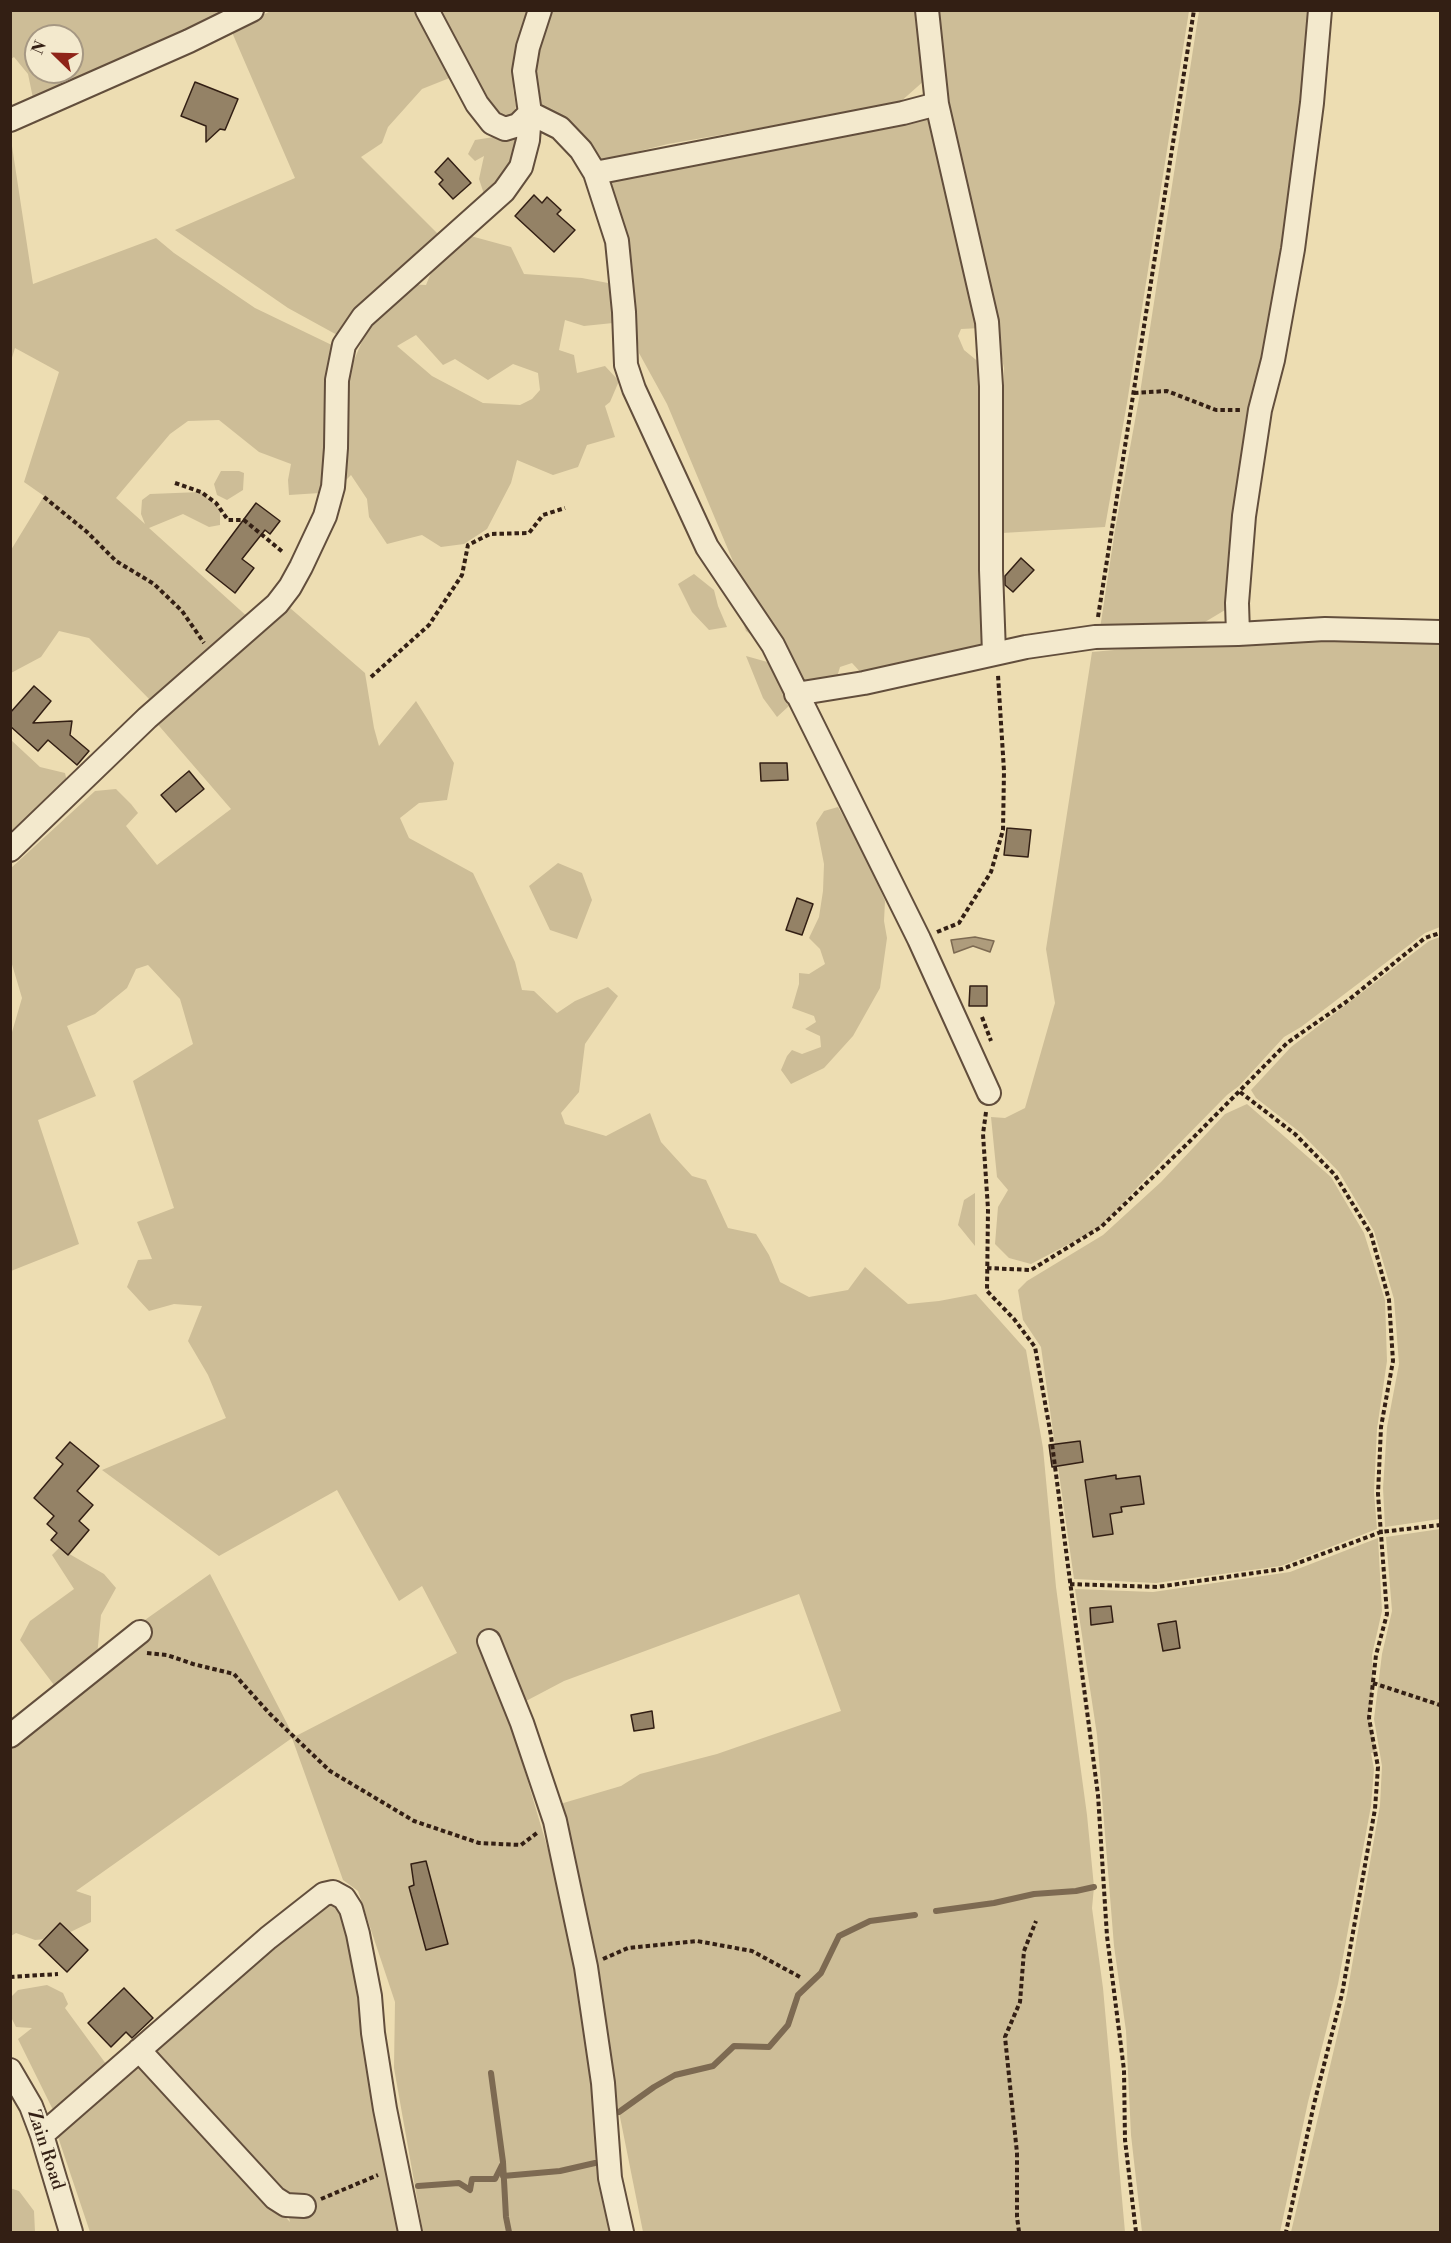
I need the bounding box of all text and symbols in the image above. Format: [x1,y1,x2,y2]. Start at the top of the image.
north arrow [24,24,84,84]
text: N [28,38,51,57]
street label: Zain Road [22,2107,68,2193]

